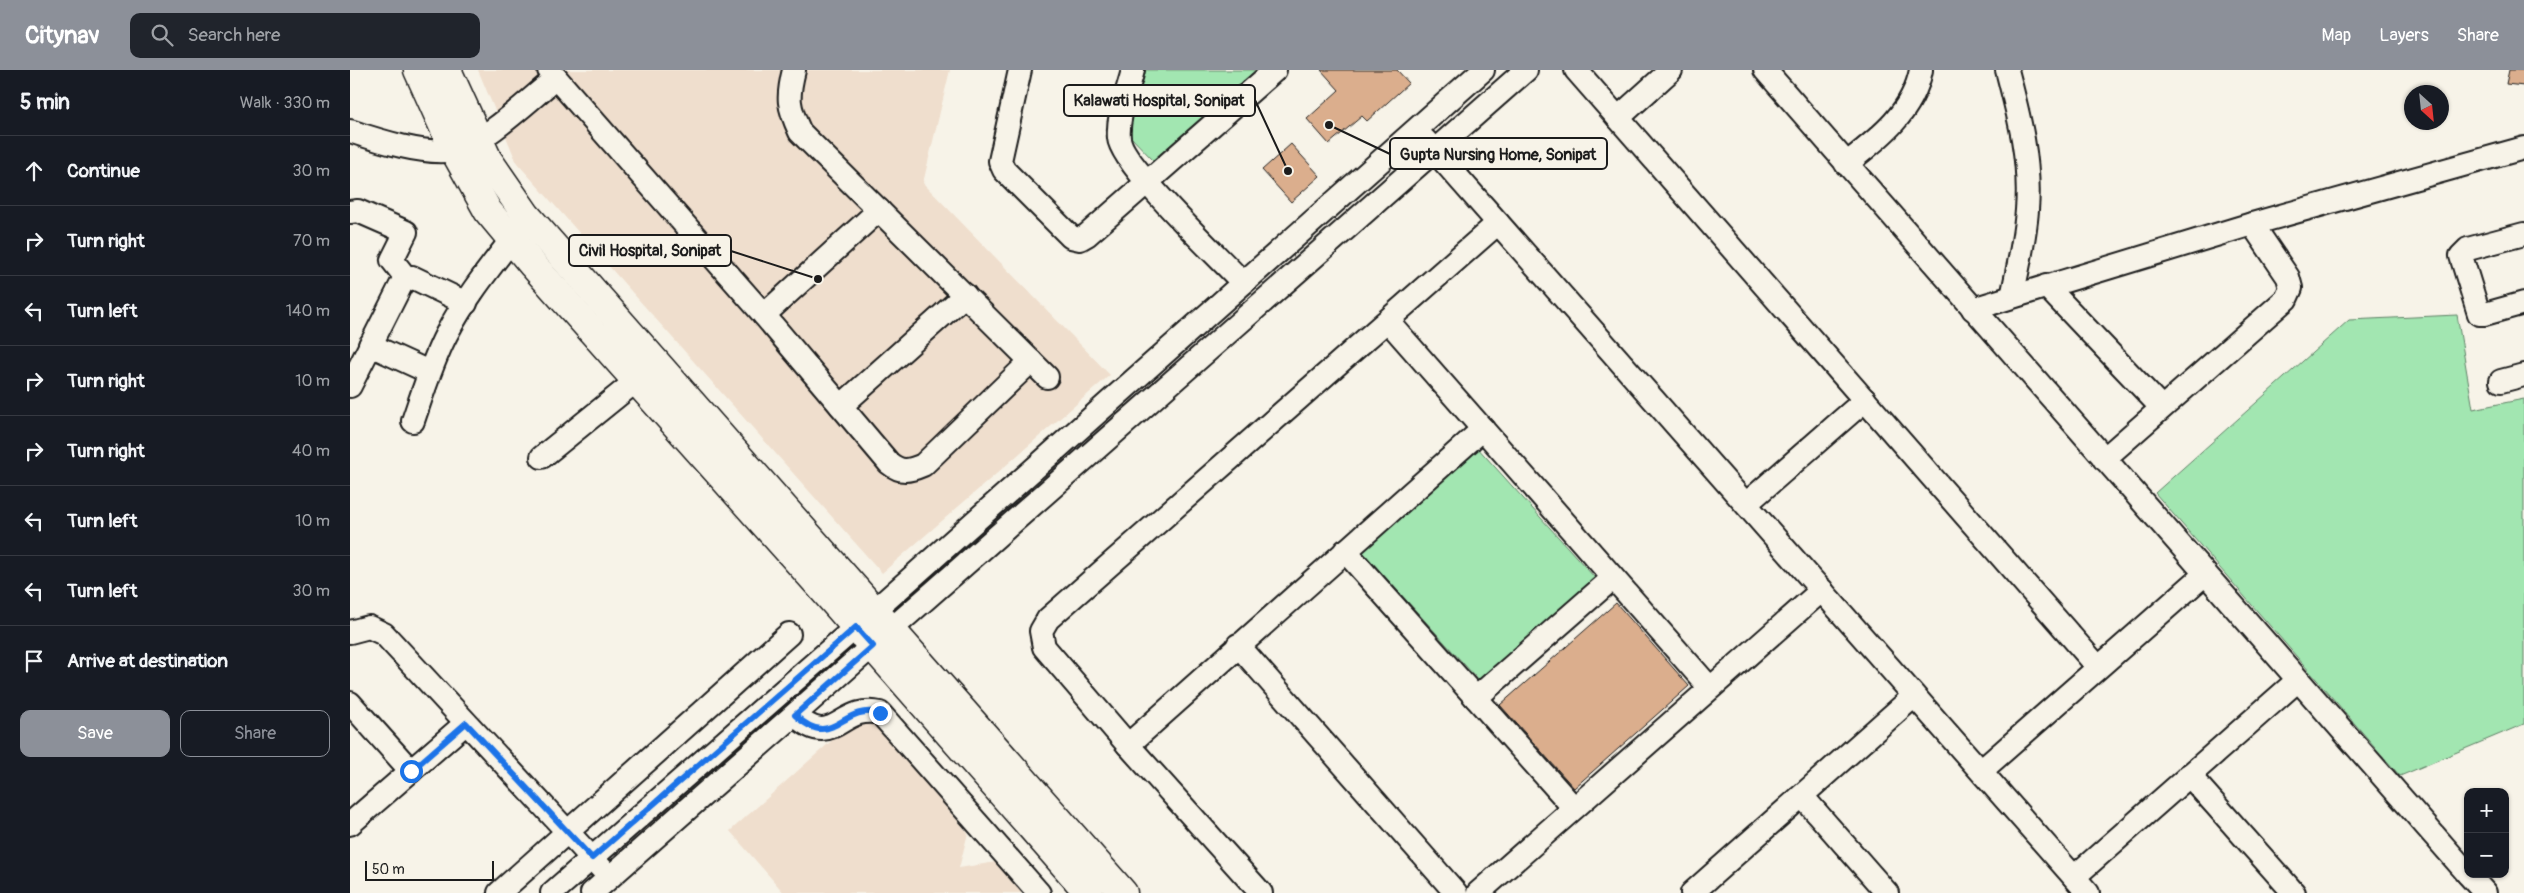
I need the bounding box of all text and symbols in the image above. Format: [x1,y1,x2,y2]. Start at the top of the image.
search box [130,13,480,58]
text: Citynav [25,21,100,50]
icon: search [148,21,176,49]
text: Search here [188,23,280,47]
text: Map [2322,24,2351,47]
text: Layers [2379,24,2429,47]
text: Share [2457,24,2499,47]
callout: Kalawati Hospital, Sonipat [1064,85,1255,116]
north arrow [2404,85,2449,130]
text: 5 min [20,89,70,116]
text: Kalawati Hospital, Sonipat [1074,91,1245,111]
text: Walk · 330 m [240,93,330,113]
callout: Gupta Nursing Home, Sonipat [1390,138,1607,169]
text: Gupta Nursing Home, Sonipat [1400,145,1597,165]
icon: ahead [20,157,48,185]
text: Continue [67,159,140,183]
text: 30 m [292,161,330,181]
icon: right [20,227,48,255]
text: Turn right [67,229,145,253]
text: 70 m [293,231,330,251]
callout: Civil Hospital, Sonipat [569,235,731,266]
text: Civil Hospital, Sonipat [579,241,722,261]
icon: left [20,297,48,325]
text: Turn left [67,299,137,323]
text: 140 m [286,301,330,321]
icon: right [20,367,48,395]
text: Turn right [67,369,145,393]
text: 10 m [295,371,330,391]
icon: right [20,437,48,465]
text: Turn right [67,439,145,463]
text: 40 m [292,441,330,461]
icon: left [20,507,48,535]
text: Turn left [67,509,137,533]
text: 10 m [295,511,330,531]
icon: left [20,577,48,605]
text: Turn left [67,579,137,603]
text: 30 m [292,581,330,601]
icon: arrive [20,647,48,675]
text: Arrive at destination [67,649,228,673]
route end [869,702,892,725]
button: Save [20,710,170,757]
button: Share [180,710,330,757]
route start [400,760,423,783]
map controls [2464,788,2509,878]
button: + [2464,788,2509,833]
button: − [2464,833,2509,878]
scale bar [365,858,494,881]
text: 50 m [372,861,405,878]

